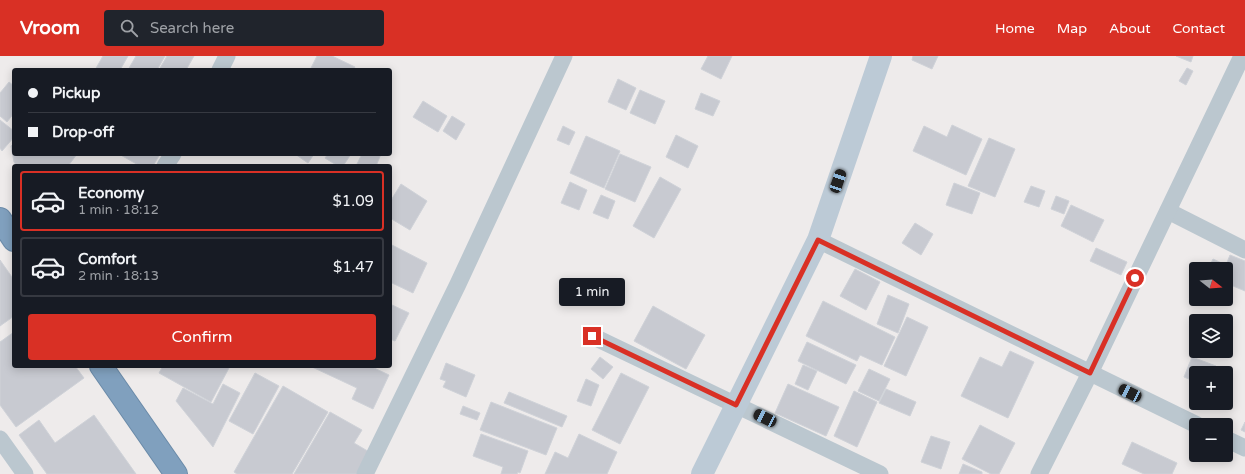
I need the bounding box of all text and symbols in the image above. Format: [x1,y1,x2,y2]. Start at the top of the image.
search box [104,10,384,46]
text: Vroom [20,17,80,39]
icon: search [118,17,140,39]
text: Search here [150,19,234,37]
text: Home [995,20,1035,37]
text: Map [1057,20,1087,37]
text: About [1109,20,1151,37]
text: Contact [1173,20,1225,37]
text: Pickup [52,84,100,102]
text: Drop-off [52,123,114,141]
car [828,168,848,194]
icon: car [30,183,66,219]
text: Economy [78,184,144,202]
text: $1.09 [333,192,374,210]
text: 1 min · 18:12 [78,202,159,218]
icon: car [30,249,66,285]
text: Comfort [78,250,137,268]
text: $1.47 [333,258,374,276]
north arrow [1189,262,1233,306]
map controls [1189,262,1233,462]
text: 2 min · 18:13 [78,268,159,284]
route start [1126,269,1144,287]
callout: 1 min [559,278,625,306]
text: 1 min [575,284,609,300]
button: Confirm [28,314,376,360]
button: layers [1189,314,1233,358]
route end [583,327,601,345]
button: + [1189,366,1233,410]
car [1117,382,1143,404]
car [752,407,778,429]
button: − [1189,418,1233,462]

